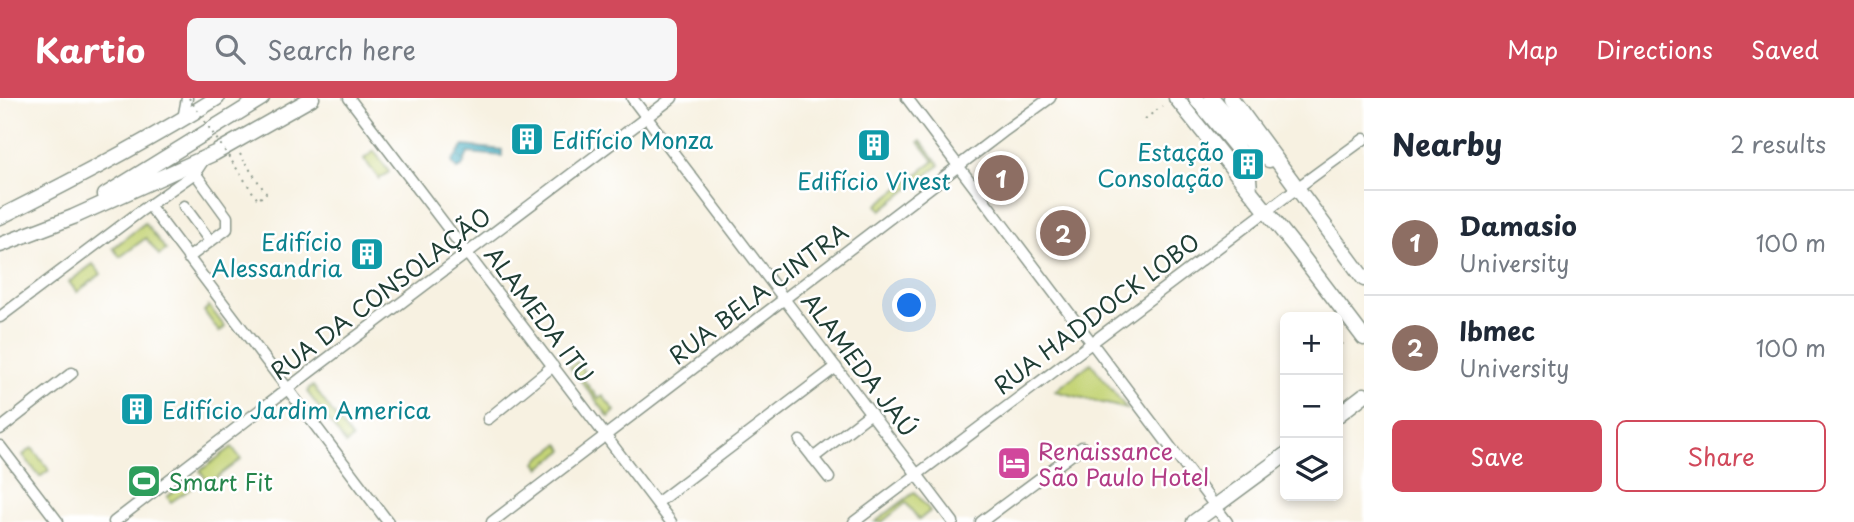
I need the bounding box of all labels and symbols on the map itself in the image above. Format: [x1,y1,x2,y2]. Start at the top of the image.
building icon: Edifício Monza [508,120,546,158]
place label: Edifício Monza [552,122,714,157]
building icon: Edifício Vivest [855,126,893,164]
place label: Estação Consolação [1097,134,1224,195]
building icon: Estação Consolação [1229,145,1267,183]
pin: 1 [978,152,1024,204]
place label: Edifício Vivest [797,163,951,198]
street label: RUA DA CONSOLAÇÃO [262,198,498,388]
pin: 2 [1040,207,1086,259]
street label: RUA BELA CINTRA [661,214,855,372]
place label: Edifício Alessandria [212,224,343,285]
street label: RUA HADDOCK LOBO [986,224,1206,402]
building icon: Edifício Alessandria [348,235,386,273]
street label: ALAMEDA ITU [477,238,603,390]
street label: ALAMEDA JAÚ [794,284,926,444]
your location [892,288,926,322]
building icon: Edifício Jardim America [118,390,156,428]
place label: Edifício Jardim America [162,392,431,427]
place label: Renaissance São Paulo Hotel [1038,433,1209,494]
hotel icon: Renaissance São Paulo Hotel [995,444,1033,482]
sports icon: Smart Fit [125,462,163,500]
place label: Smart Fit [168,464,273,499]

